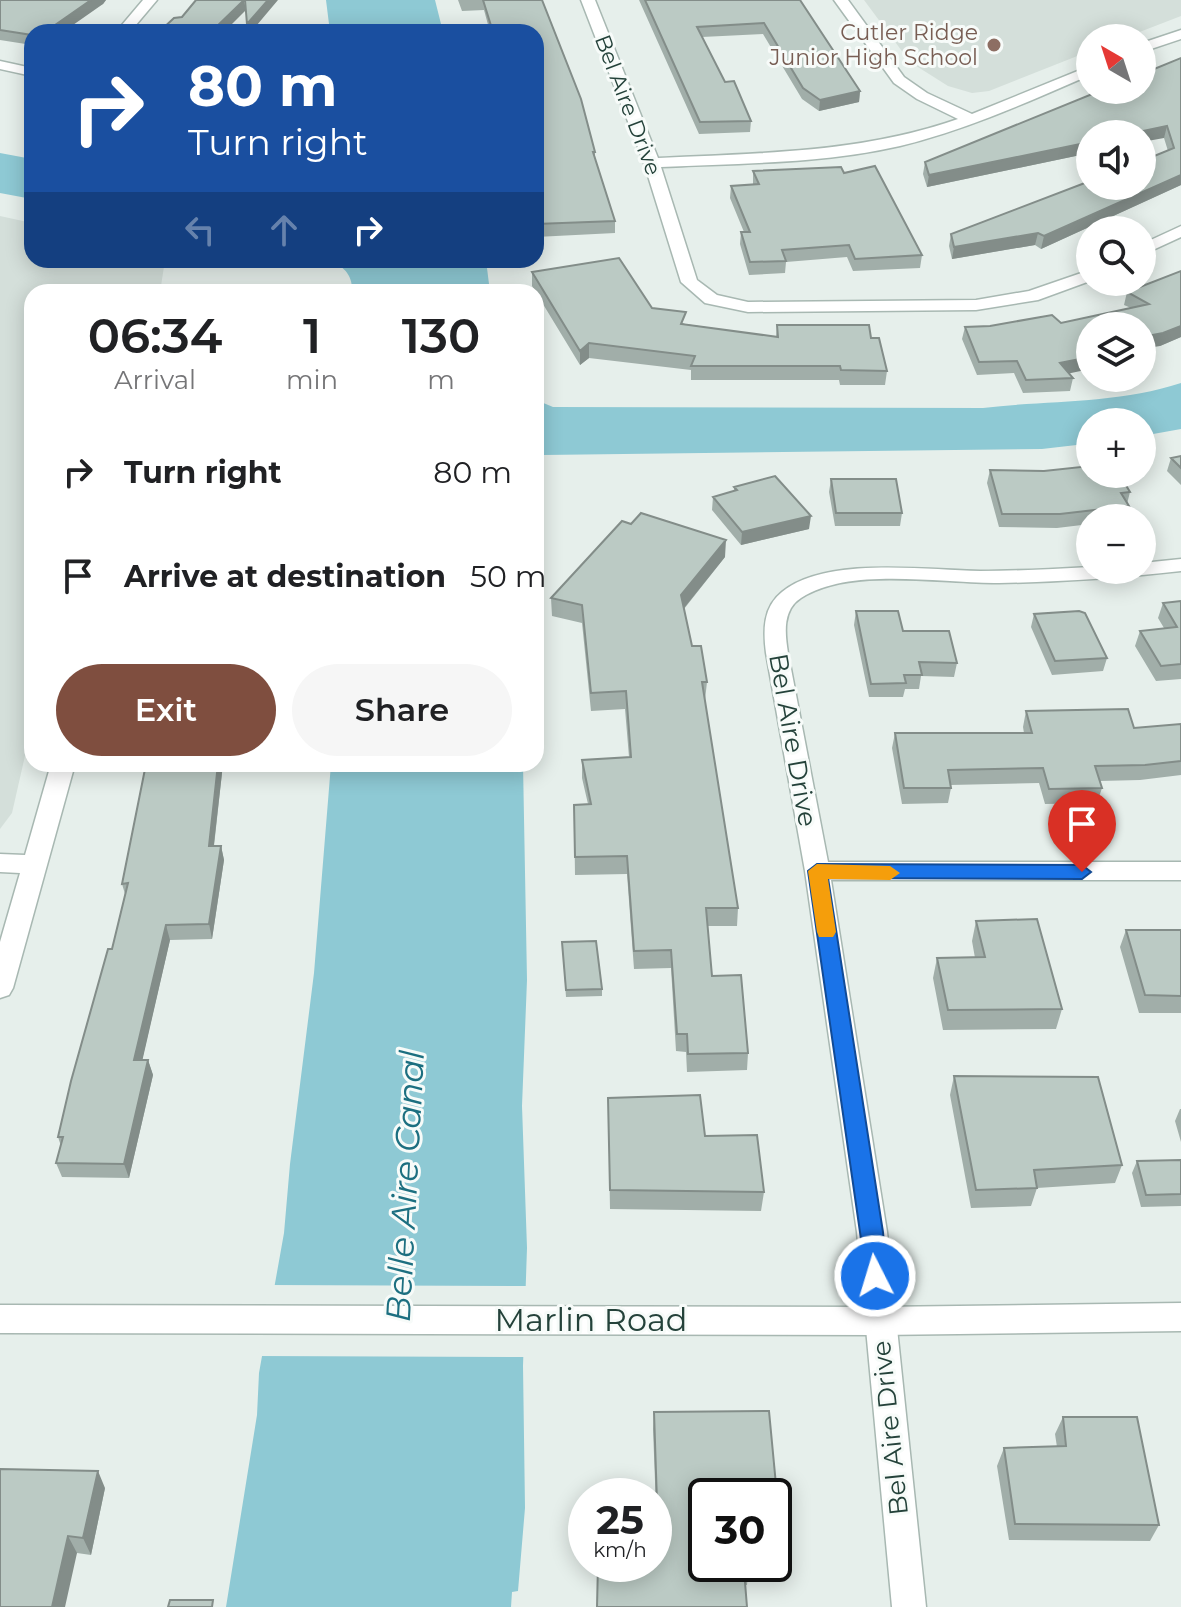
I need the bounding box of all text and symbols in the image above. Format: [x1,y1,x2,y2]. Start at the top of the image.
place label: Cutler Ridge Junior High School [768,19,978,71]
north arrow [1076,24,1156,104]
map controls [1076,24,1156,584]
street label: Bel Aire Drive [589,31,667,179]
marker: Cutler Ridge Junior High School [985,36,1003,54]
text: 80 m [188,52,338,120]
icon: right [56,56,160,160]
text: Turn right [188,120,368,164]
button: sound [1076,120,1156,200]
icon: left [178,208,222,252]
icon: ahead [262,208,306,252]
icon: right [346,208,390,252]
button: search [1076,216,1156,296]
text: 06:34 [88,307,222,365]
text: 1 [303,307,321,365]
text: 130 [402,307,480,365]
button: layers [1076,312,1156,392]
text: Arrival [114,364,196,396]
text: min [286,364,338,396]
text: m [427,364,455,396]
button: + [1076,408,1156,488]
icon: right [56,450,100,494]
text: Turn right [124,454,281,491]
text: 80 m [433,454,512,491]
button: − [1076,504,1156,584]
icon: arrive [56,554,100,598]
text: Arrive at destination [124,558,446,595]
text: 50 m [470,558,547,595]
street label: Bel Aire Drive [762,651,824,829]
button: Exit [56,664,276,756]
button: Share [292,664,512,756]
pin [1048,790,1116,872]
icon: arrive [1060,802,1104,846]
water label: Belle Aire Canal [377,1048,433,1323]
position arrow [833,1234,917,1318]
street label: Marlin Road [495,1300,687,1339]
street label: Bel Aire Drive [865,1339,915,1517]
speed limit sign: 30 [688,1478,792,1582]
text: 25 [596,1495,644,1544]
text: km/h [593,1538,647,1562]

